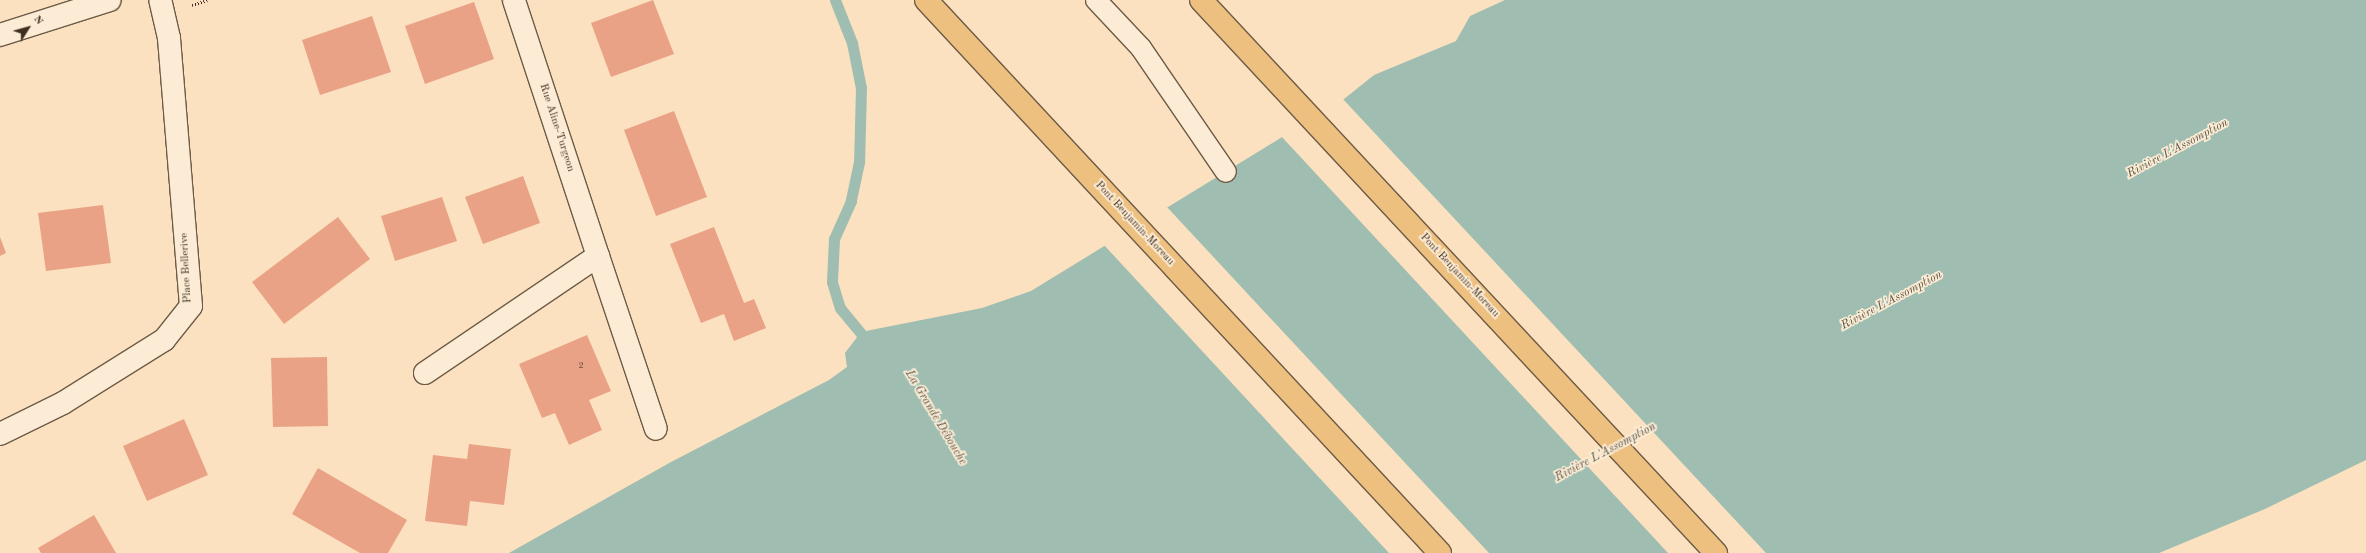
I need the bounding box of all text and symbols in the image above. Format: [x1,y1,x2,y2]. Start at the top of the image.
north arrow [8,8,48,48]
text: N [31,14,45,27]
street label: Rue Aline-Turgeon [536,82,576,174]
water label: Rivière L'Assomption [2125,116,2231,182]
street label: Pont Benjamin-Moreau [1092,179,1176,269]
street label: Pont Benjamin-Moreau [1417,231,1501,321]
street label: Place Bellerive [179,233,195,303]
water label: Rivière L'Assomption [1839,268,1945,334]
house number: 2 [578,361,584,371]
water label: La Grande Débouche [901,368,969,468]
water label: Rivière L'Assomption [1553,420,1659,486]

